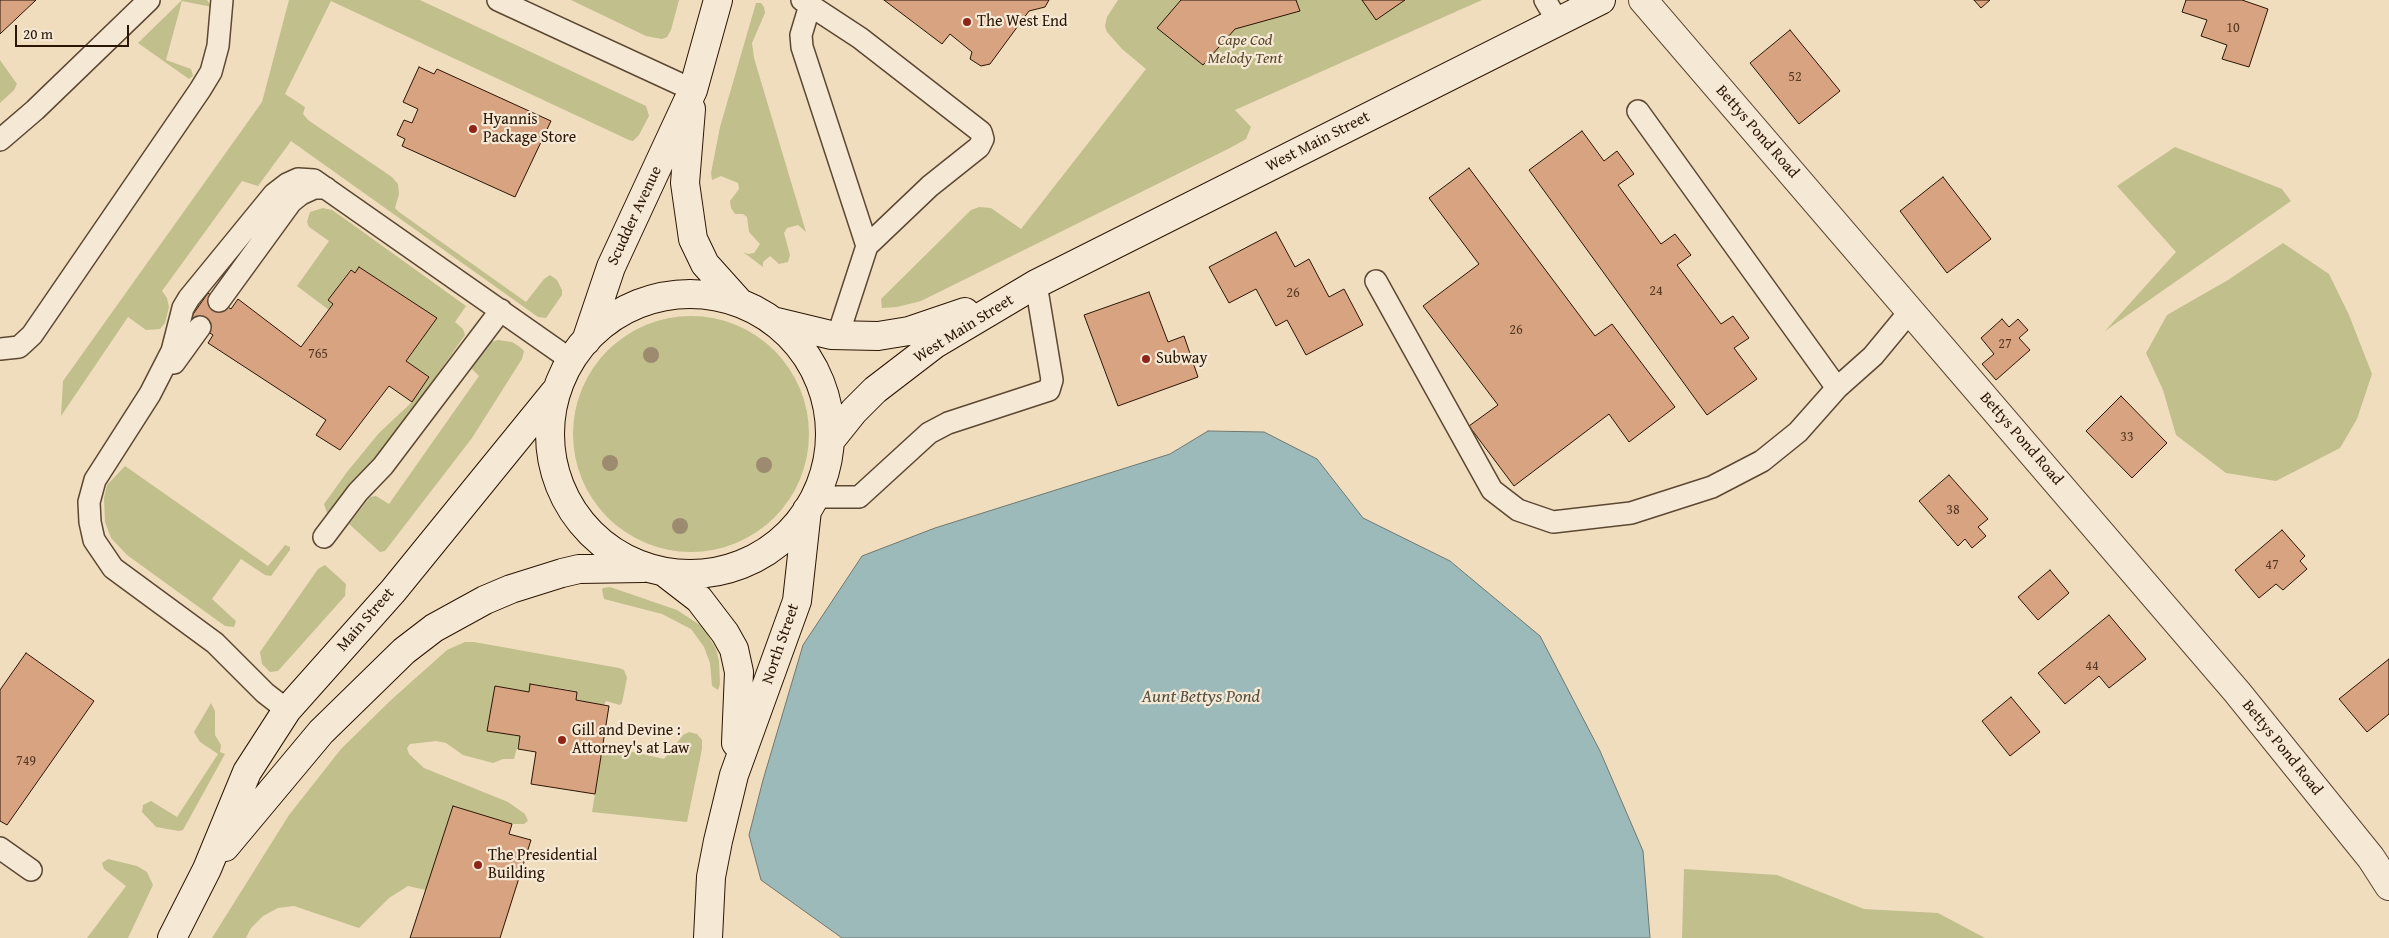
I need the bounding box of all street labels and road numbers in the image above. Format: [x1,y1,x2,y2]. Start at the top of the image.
street label: Bettys Pond Road [1711,82,1803,182]
street label: West Main Street [1263,108,1373,176]
street label: Scudder Avenue [604,163,666,269]
street label: West Main Street [911,291,1017,367]
street label: Bettys Pond Road [1975,389,2067,489]
street label: Main Street [333,584,399,656]
street label: North Street [758,601,804,687]
street label: Bettys Pond Road [2238,696,2326,800]

